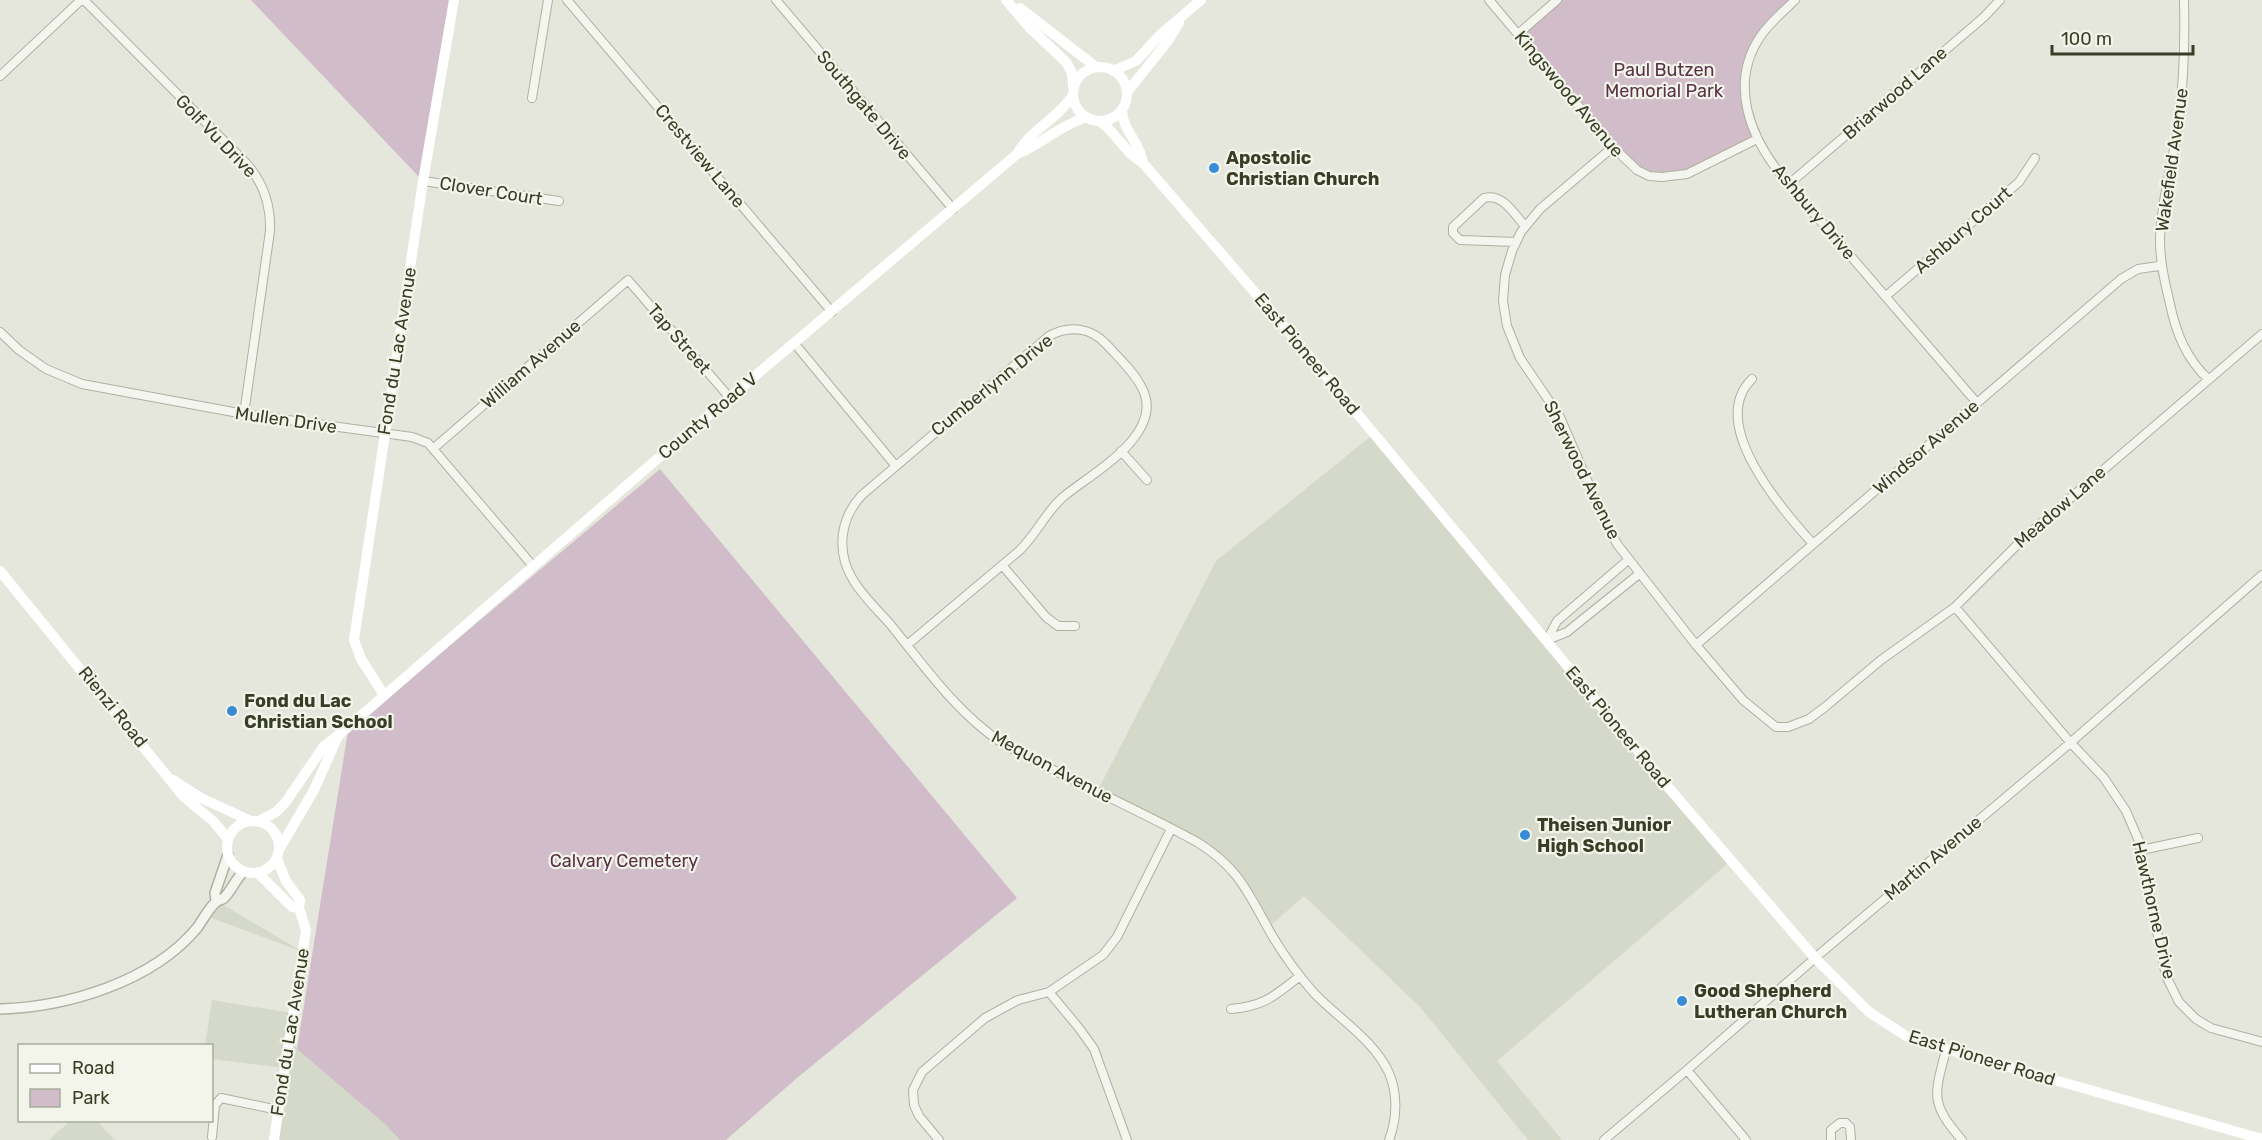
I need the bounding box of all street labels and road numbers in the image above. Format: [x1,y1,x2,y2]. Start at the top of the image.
street label: Kingswood Avenue [1510,26,1628,162]
street label: Briarwood Lane [1838,42,1952,144]
street label: Southgate Drive [812,46,916,164]
street label: Wakefield Avenue [2151,87,2193,233]
street label: Golf Vu Drive [171,90,261,182]
street label: Crestview Lane [650,100,750,212]
street label: Ashbury Drive [1768,160,1860,264]
street label: Clover Court [438,172,544,210]
street label: Ashbury Court [1910,182,2016,278]
street label: Fond du Lac Avenue [373,266,421,436]
street label: East Pioneer Road [1250,289,1364,419]
street label: Tap Street [643,299,715,379]
street label: William Avenue [477,315,585,413]
street label: Cumberlynn Drive [927,329,1057,441]
street label: County Road V [654,368,762,464]
street label: Windsor Avenue [1868,395,1984,499]
street label: Sherwood Avenue [1539,397,1625,543]
street label: Mullen Drive [234,402,338,438]
street label: Meadow Lane [2010,461,2110,553]
street label: Rienzi Road [74,662,152,752]
street label: East Pioneer Road [1561,662,1675,792]
street label: Mequon Avenue [988,726,1116,808]
street label: Martin Avenue [1880,811,1986,905]
street label: Hawthorne Drive [2127,839,2181,981]
street label: Fond du Lac Avenue [266,947,314,1117]
street label: East Pioneer Road [1906,1025,2058,1091]

